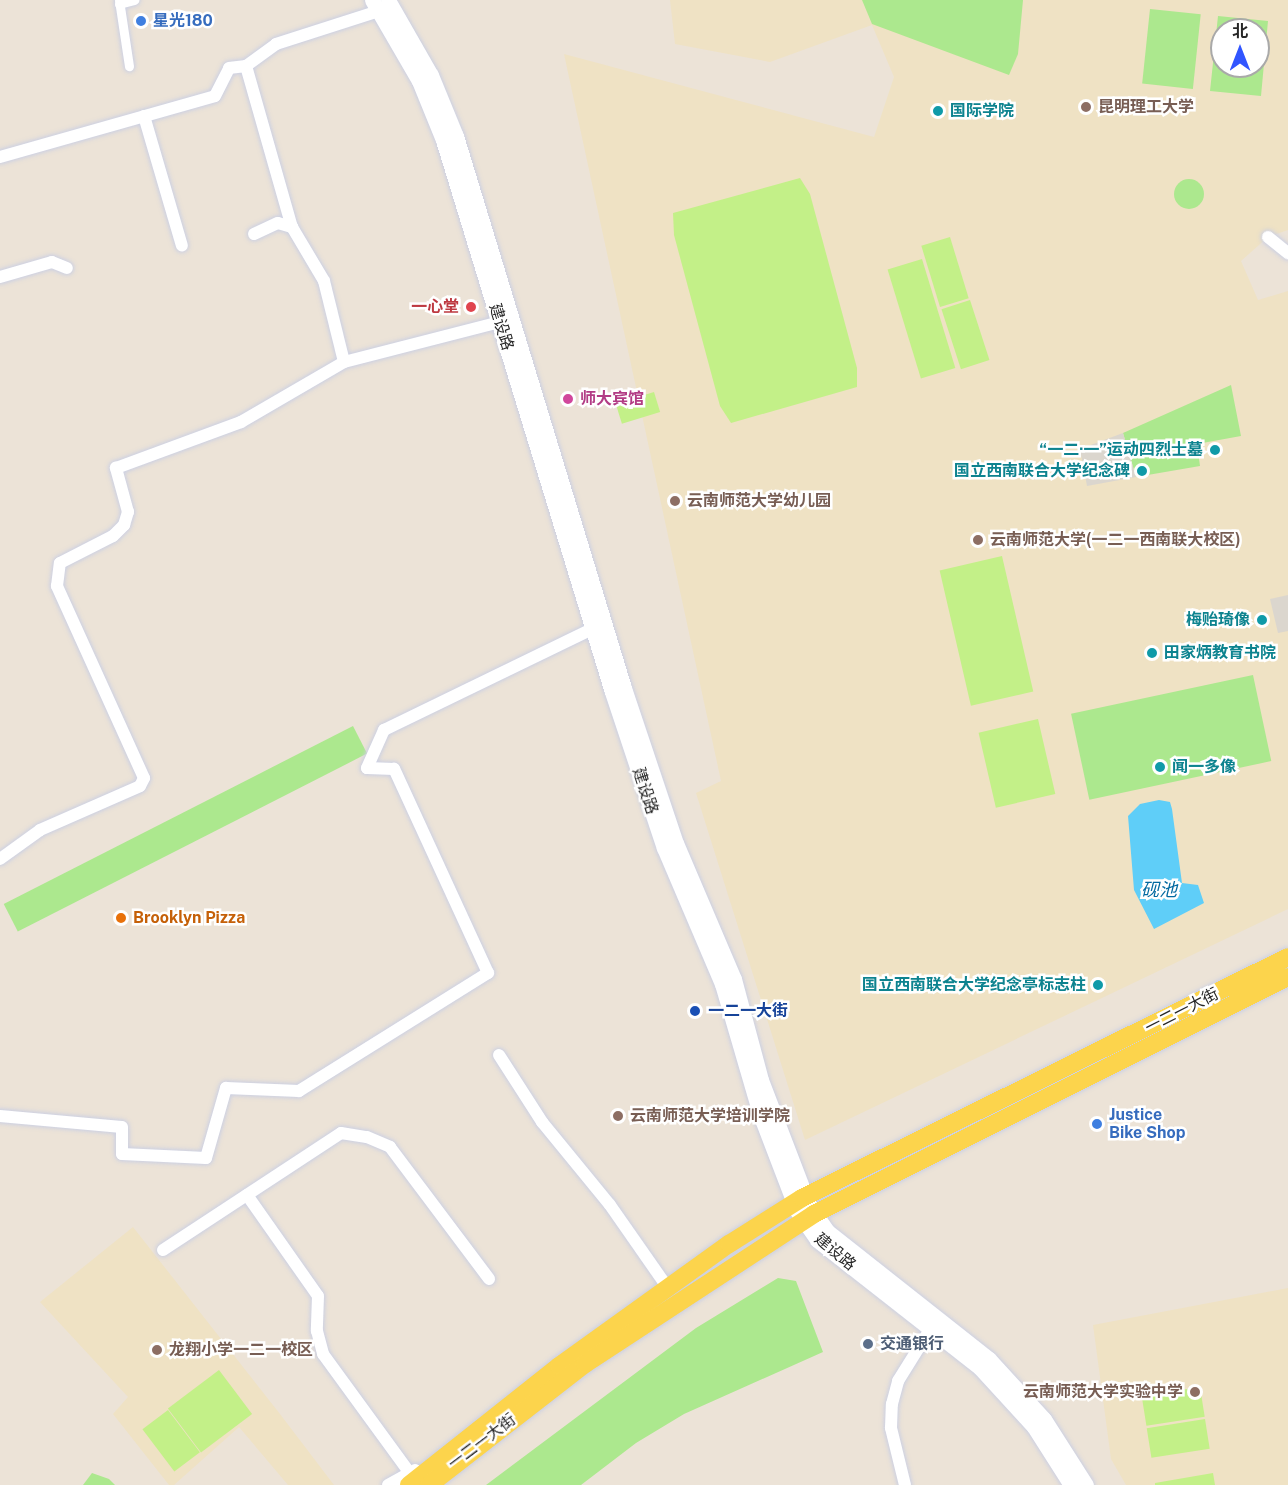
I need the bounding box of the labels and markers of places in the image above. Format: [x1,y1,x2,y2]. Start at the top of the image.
place label: 星光180 [153,11,213,31]
marker: 星光180 [134,14,148,28]
place label: 昆明理工大学 [1098,97,1194,117]
marker: 昆明理工大学 [1079,100,1093,114]
place label: 国际学院 [950,101,1014,121]
marker: 国际学院 [931,104,945,118]
place label: 一心堂 [411,297,459,317]
marker: 一心堂 [464,300,478,314]
place label: 师大宾馆 [580,389,644,409]
marker: 师大宾馆 [561,392,575,406]
place label: “一二·一”运动四烈士墓 [1040,440,1203,460]
marker: “一二·一”运动四烈士墓 [1208,443,1222,457]
place label: 国立西南联合大学纪念碑 [954,461,1130,481]
marker: 国立西南联合大学纪念碑 [1135,464,1149,478]
place label: 云南师范大学幼儿园 [687,491,831,511]
marker: 云南师范大学幼儿园 [668,494,682,508]
place label: 云南师范大学(一二一西南联大校区) [990,530,1241,550]
marker: 云南师范大学(一二一西南联大校区) [971,533,985,547]
place label: 梅贻琦像 [1186,610,1250,630]
marker: 梅贻琦像 [1255,613,1269,627]
place label: 田家炳教育书院 [1164,643,1276,663]
marker: 田家炳教育书院 [1145,646,1159,660]
place label: 闻一多像 [1172,757,1236,777]
marker: 闻一多像 [1153,760,1167,774]
place label: Brooklyn Pizza [133,908,245,928]
marker: Brooklyn Pizza [114,911,128,925]
place label: 国立西南联合大学纪念亭标志柱 [862,975,1086,995]
marker: 国立西南联合大学纪念亭标志柱 [1091,978,1105,992]
place label: 一二一大街 [708,1001,788,1021]
marker: 一二一大街 [686,1002,704,1020]
place label: Justice Bike Shop [1109,1105,1185,1143]
place label: 云南师范大学培训学院 [630,1106,790,1126]
marker: 云南师范大学培训学院 [611,1109,625,1123]
marker: Justice Bike Shop [1090,1117,1104,1131]
place label: 交通银行 [880,1334,944,1354]
marker: 交通银行 [861,1337,875,1351]
place label: 龙翔小学一二一校区 [169,1340,313,1360]
marker: 龙翔小学一二一校区 [150,1343,164,1357]
place label: 云南师范大学实验中学 [1023,1382,1183,1402]
marker: 云南师范大学实验中学 [1188,1385,1202,1399]

